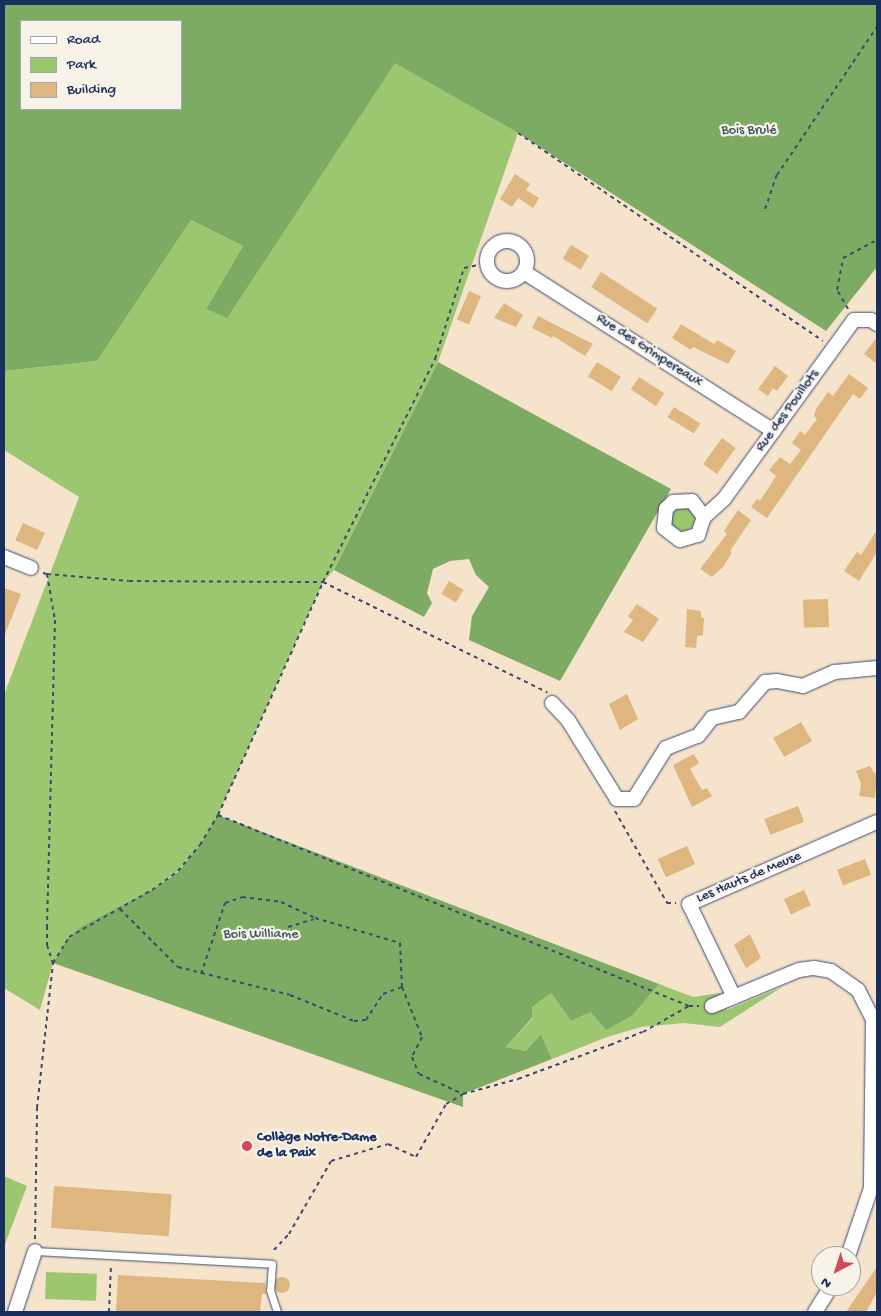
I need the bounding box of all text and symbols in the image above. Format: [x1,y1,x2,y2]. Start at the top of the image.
legend [20,20,182,110]
text: Road [67,31,100,49]
text: Park [67,56,96,74]
text: Building [67,81,116,99]
park label: Bois Brulé [722,123,776,139]
street label: Rue des Grimpereaux [593,310,705,392]
street label: Rue des Pouillots [753,367,823,455]
street label: Les Hauts de Meuse [694,848,804,908]
park label: Bois Williame [223,927,299,943]
place label: Collège Notre-Dame de la Paix [257,1130,377,1162]
marker: Collège Notre-Dame de la Paix [241,1140,253,1152]
north arrow [811,1246,861,1296]
text: N [818,1273,836,1292]

